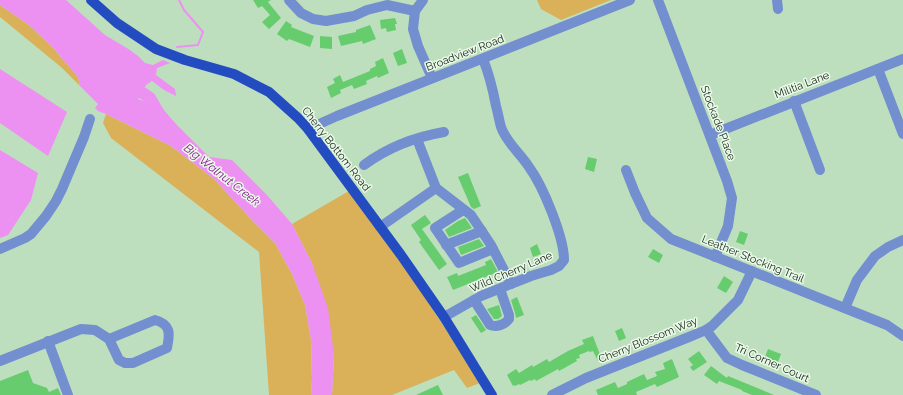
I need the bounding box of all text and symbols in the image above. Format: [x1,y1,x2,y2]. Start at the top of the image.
street label: Broadview Road [424,32,506,74]
street label: Militia Lane [773,68,832,101]
street label: Stockade Place [698,84,738,163]
street label: Cherry Bottom Road [299,104,373,194]
water label: Big Walnut Creek [181,141,263,209]
street label: Leather Stocking Trail [700,233,806,285]
street label: Wild Cherry Lane [468,249,555,295]
street label: Cherry Blossom Way [596,314,700,366]
street label: Tri Corner Court [733,341,812,385]

